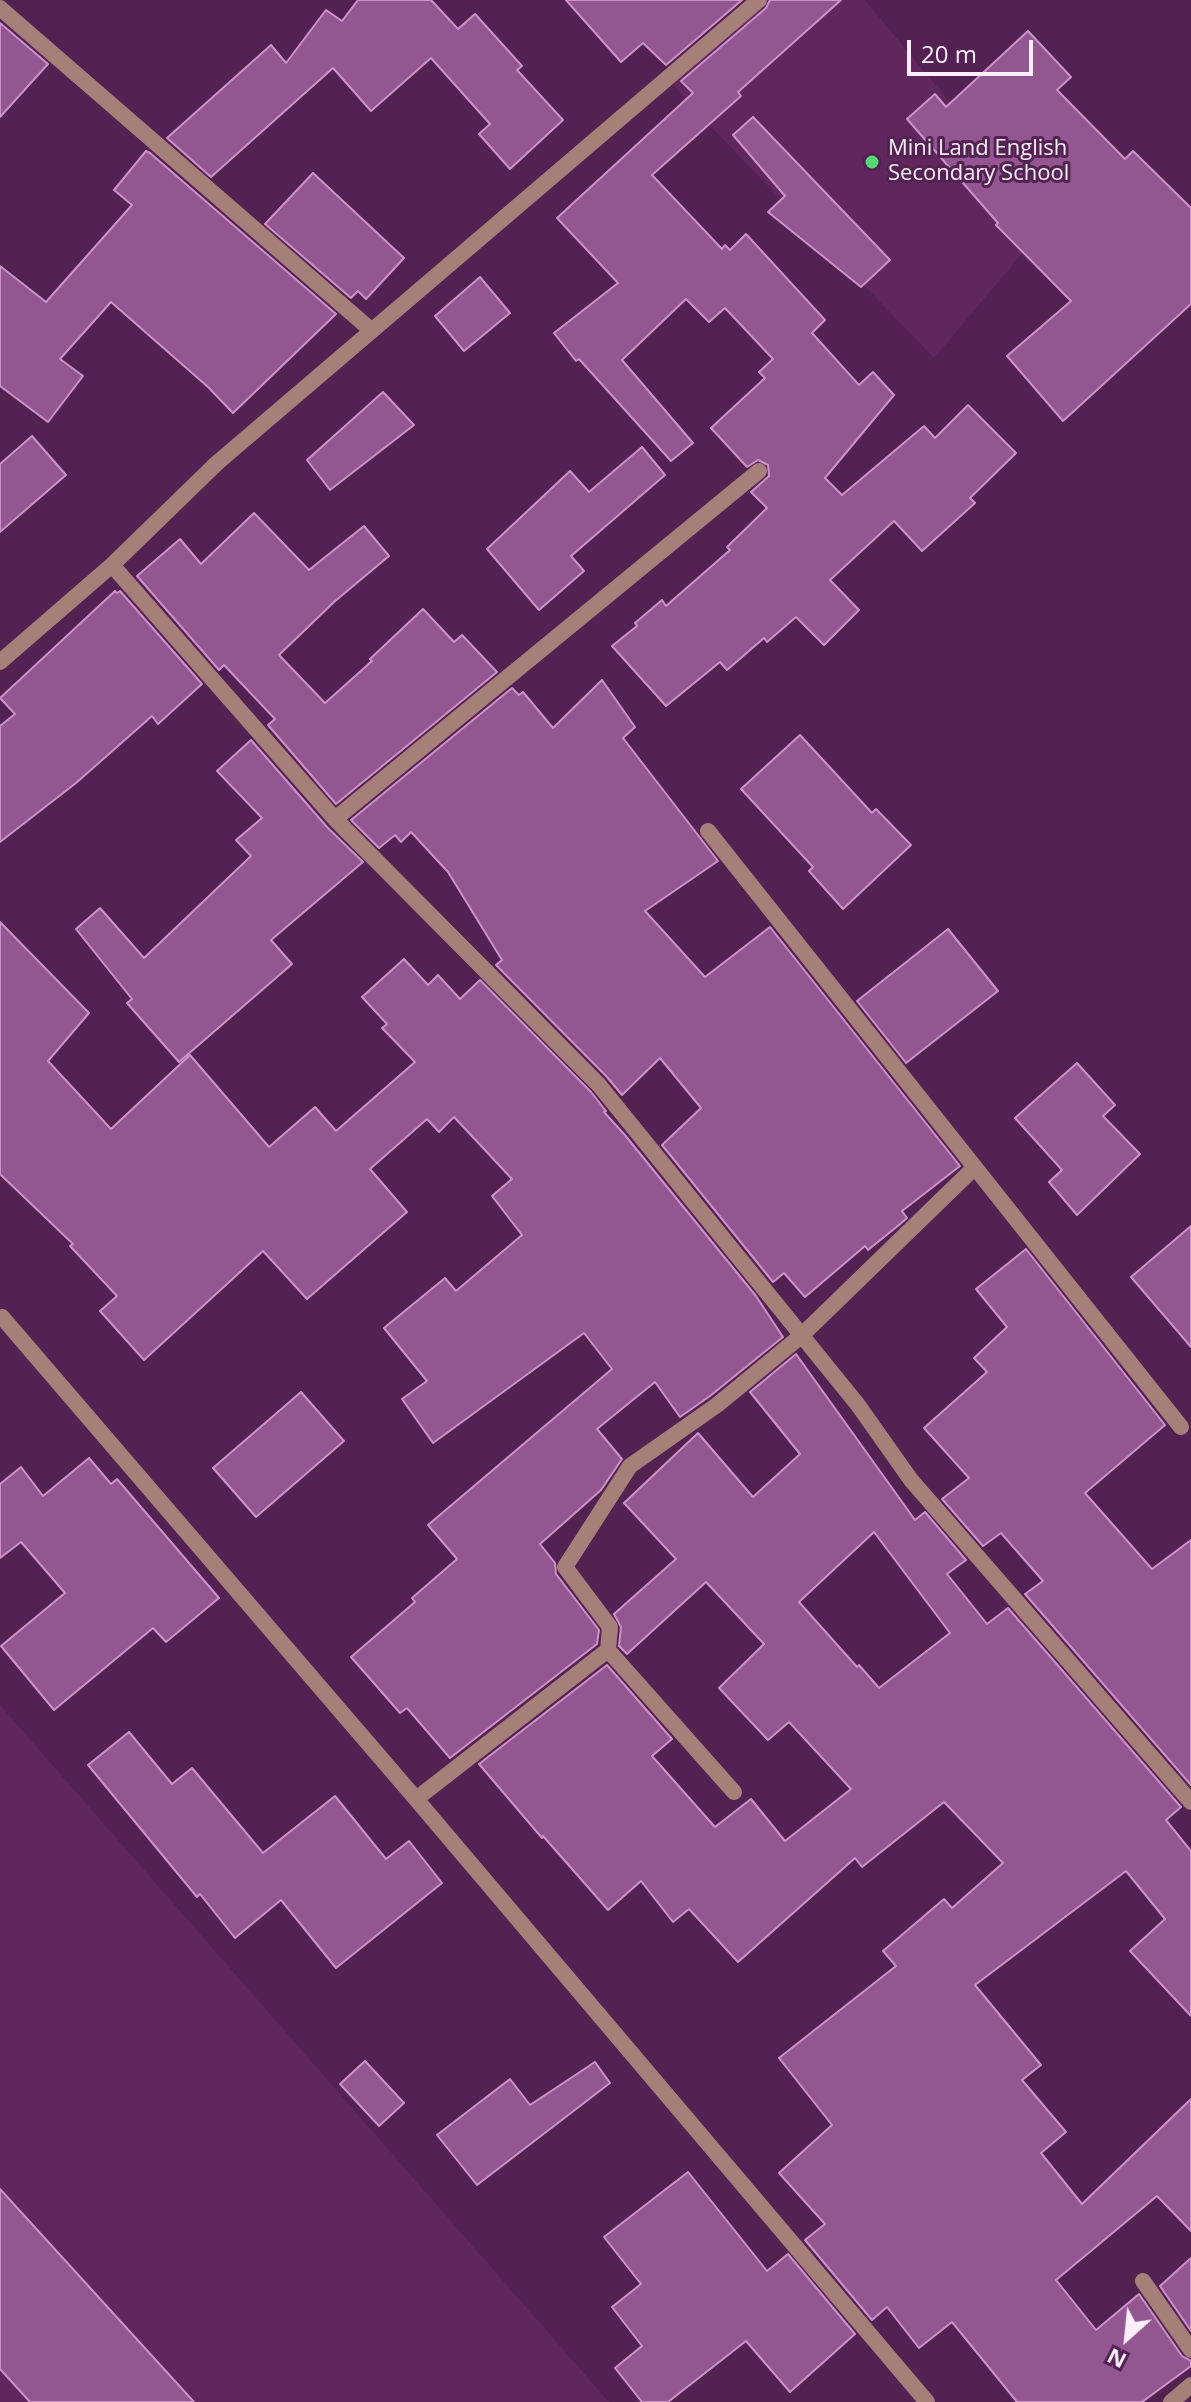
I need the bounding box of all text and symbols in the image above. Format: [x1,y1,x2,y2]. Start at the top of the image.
scale bar [911,24,1037,74]
text: 20 m [921,37,977,70]
place label: Mini Land English Secondary School [888,136,1069,188]
marker: Mini Land English Secondary School [863,153,881,171]
north arrow [1087,2298,1167,2378]
text: N [1101,2342,1131,2377]

